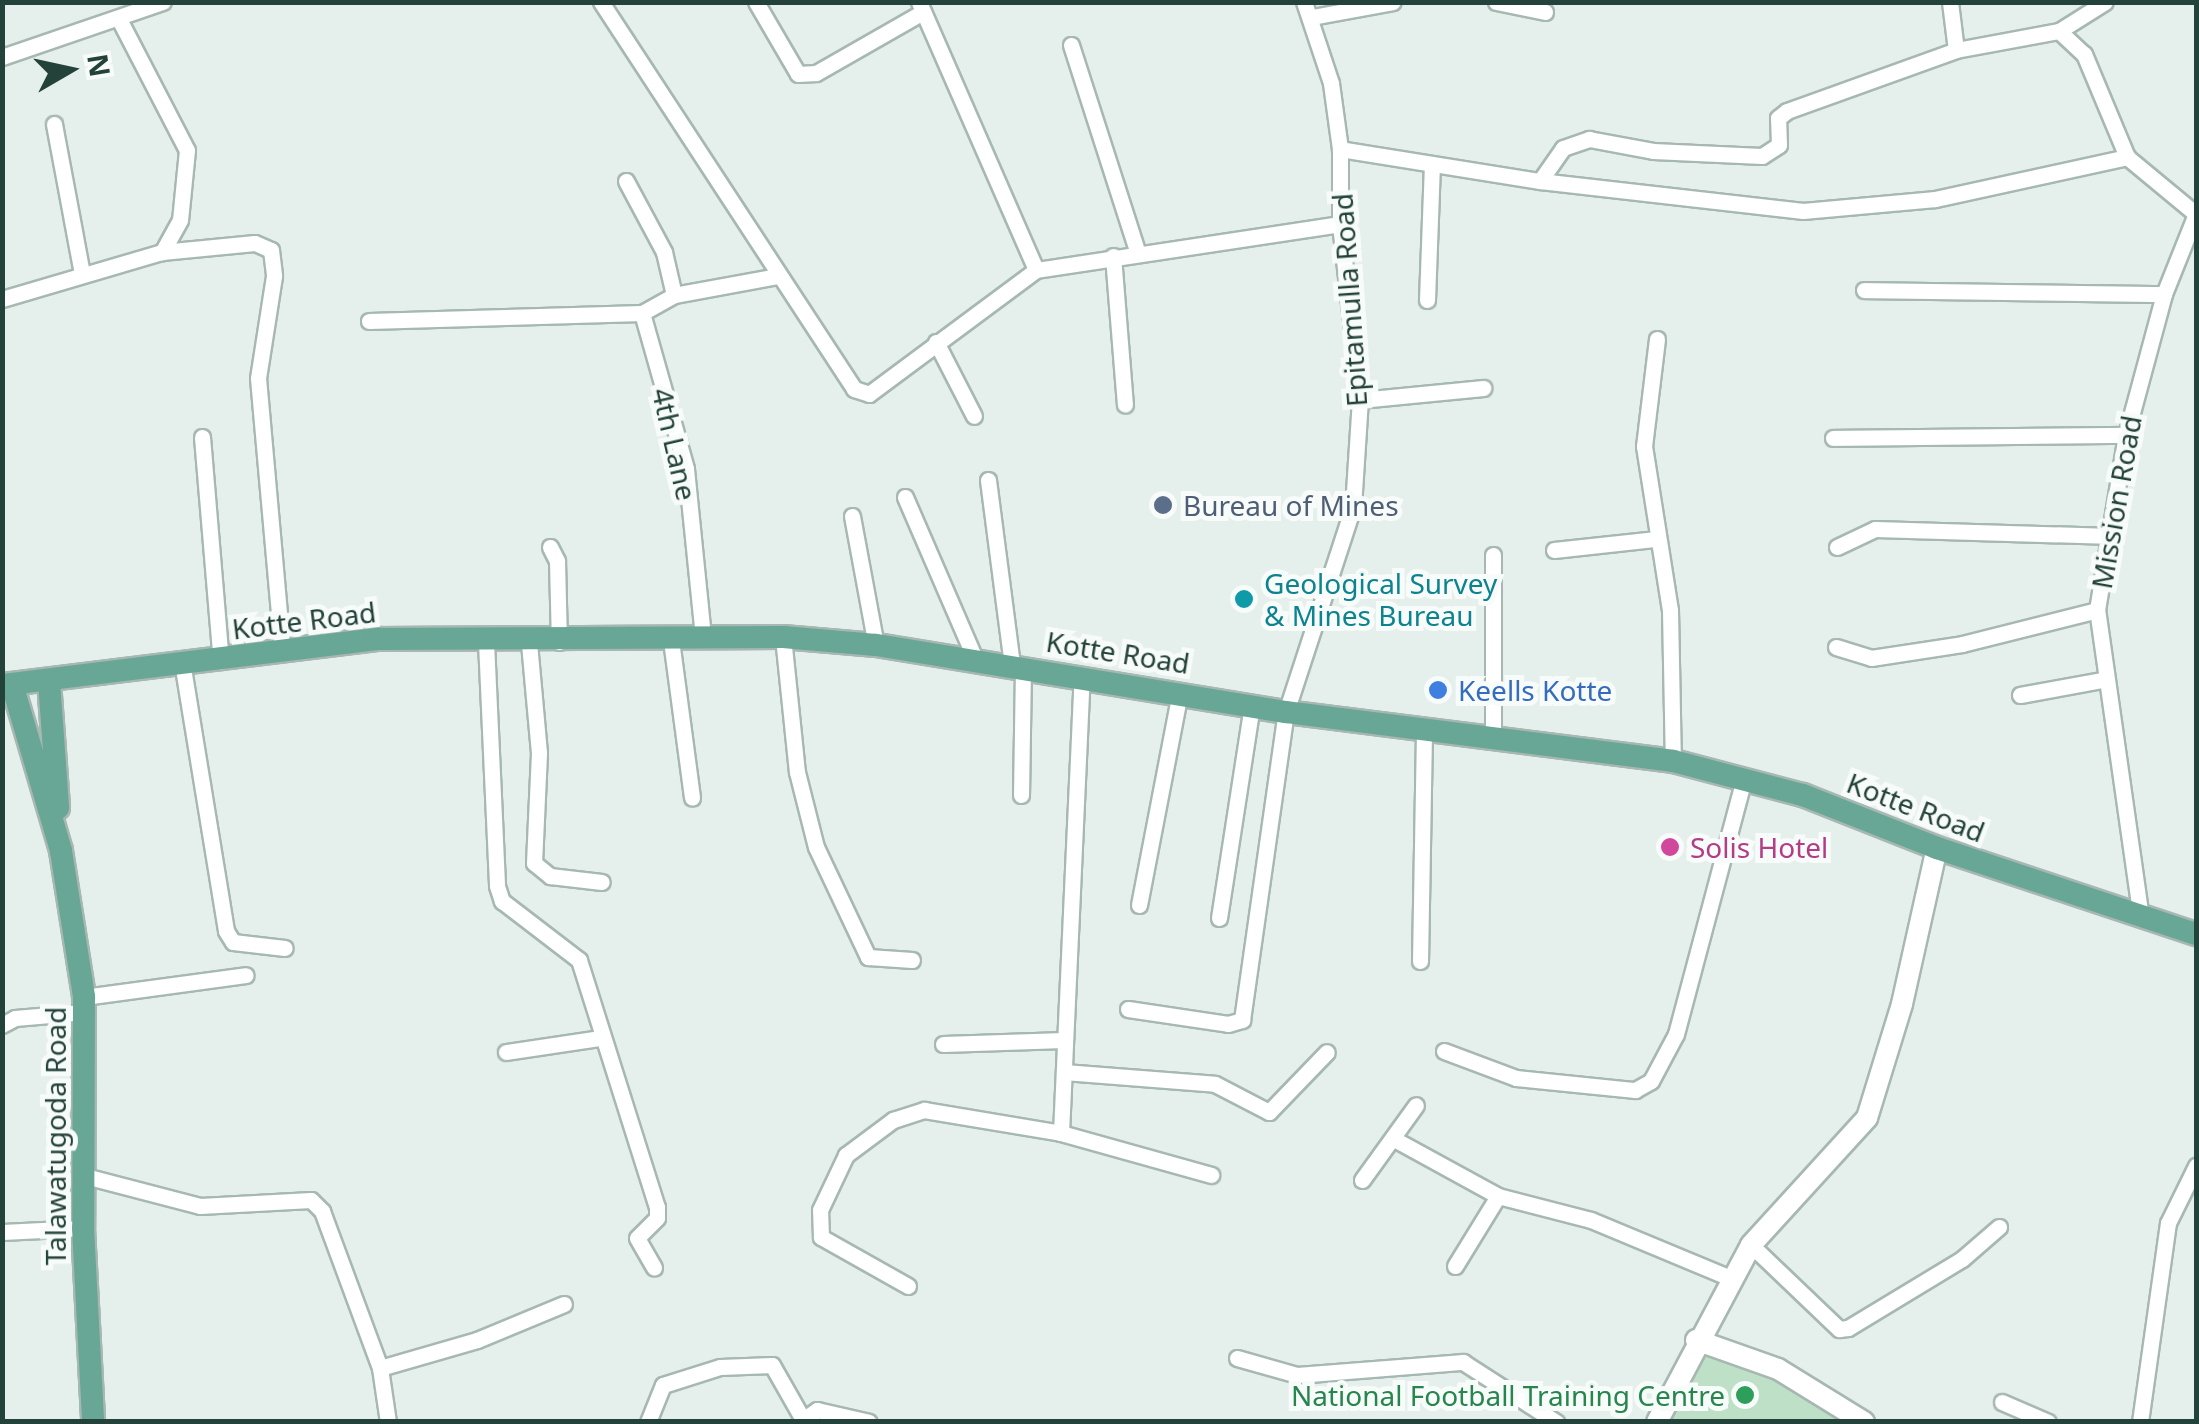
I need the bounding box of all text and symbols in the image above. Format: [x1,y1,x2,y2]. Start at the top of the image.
north arrow [20,20,120,120]
text: N [79,51,120,80]
street label: Epitamulla Road [1325,192,1373,408]
street label: 4th Lane [646,385,704,503]
street label: Mission Road [2084,413,2148,591]
place label: Bureau of Mines [1183,488,1399,522]
marker: Bureau of Mines [1152,494,1174,516]
place label: Geological Survey & Mines Bureau [1264,566,1497,632]
marker: Geological Survey & Mines Bureau [1233,588,1255,610]
street label: Kotte Road [230,594,378,646]
street label: Kotte Road [1044,624,1192,680]
place label: Keells Kotte [1458,673,1612,707]
marker: Keells Kotte [1427,679,1449,701]
street label: Kotte Road [1842,765,1990,849]
place label: Solis Hotel [1690,830,1828,864]
marker: Solis Hotel [1659,836,1681,858]
street label: Talawatugoda Road [38,1007,72,1265]
place label: National Football Training Centre [1291,1378,1725,1412]
marker: National Football Training Centre [1734,1384,1756,1406]

